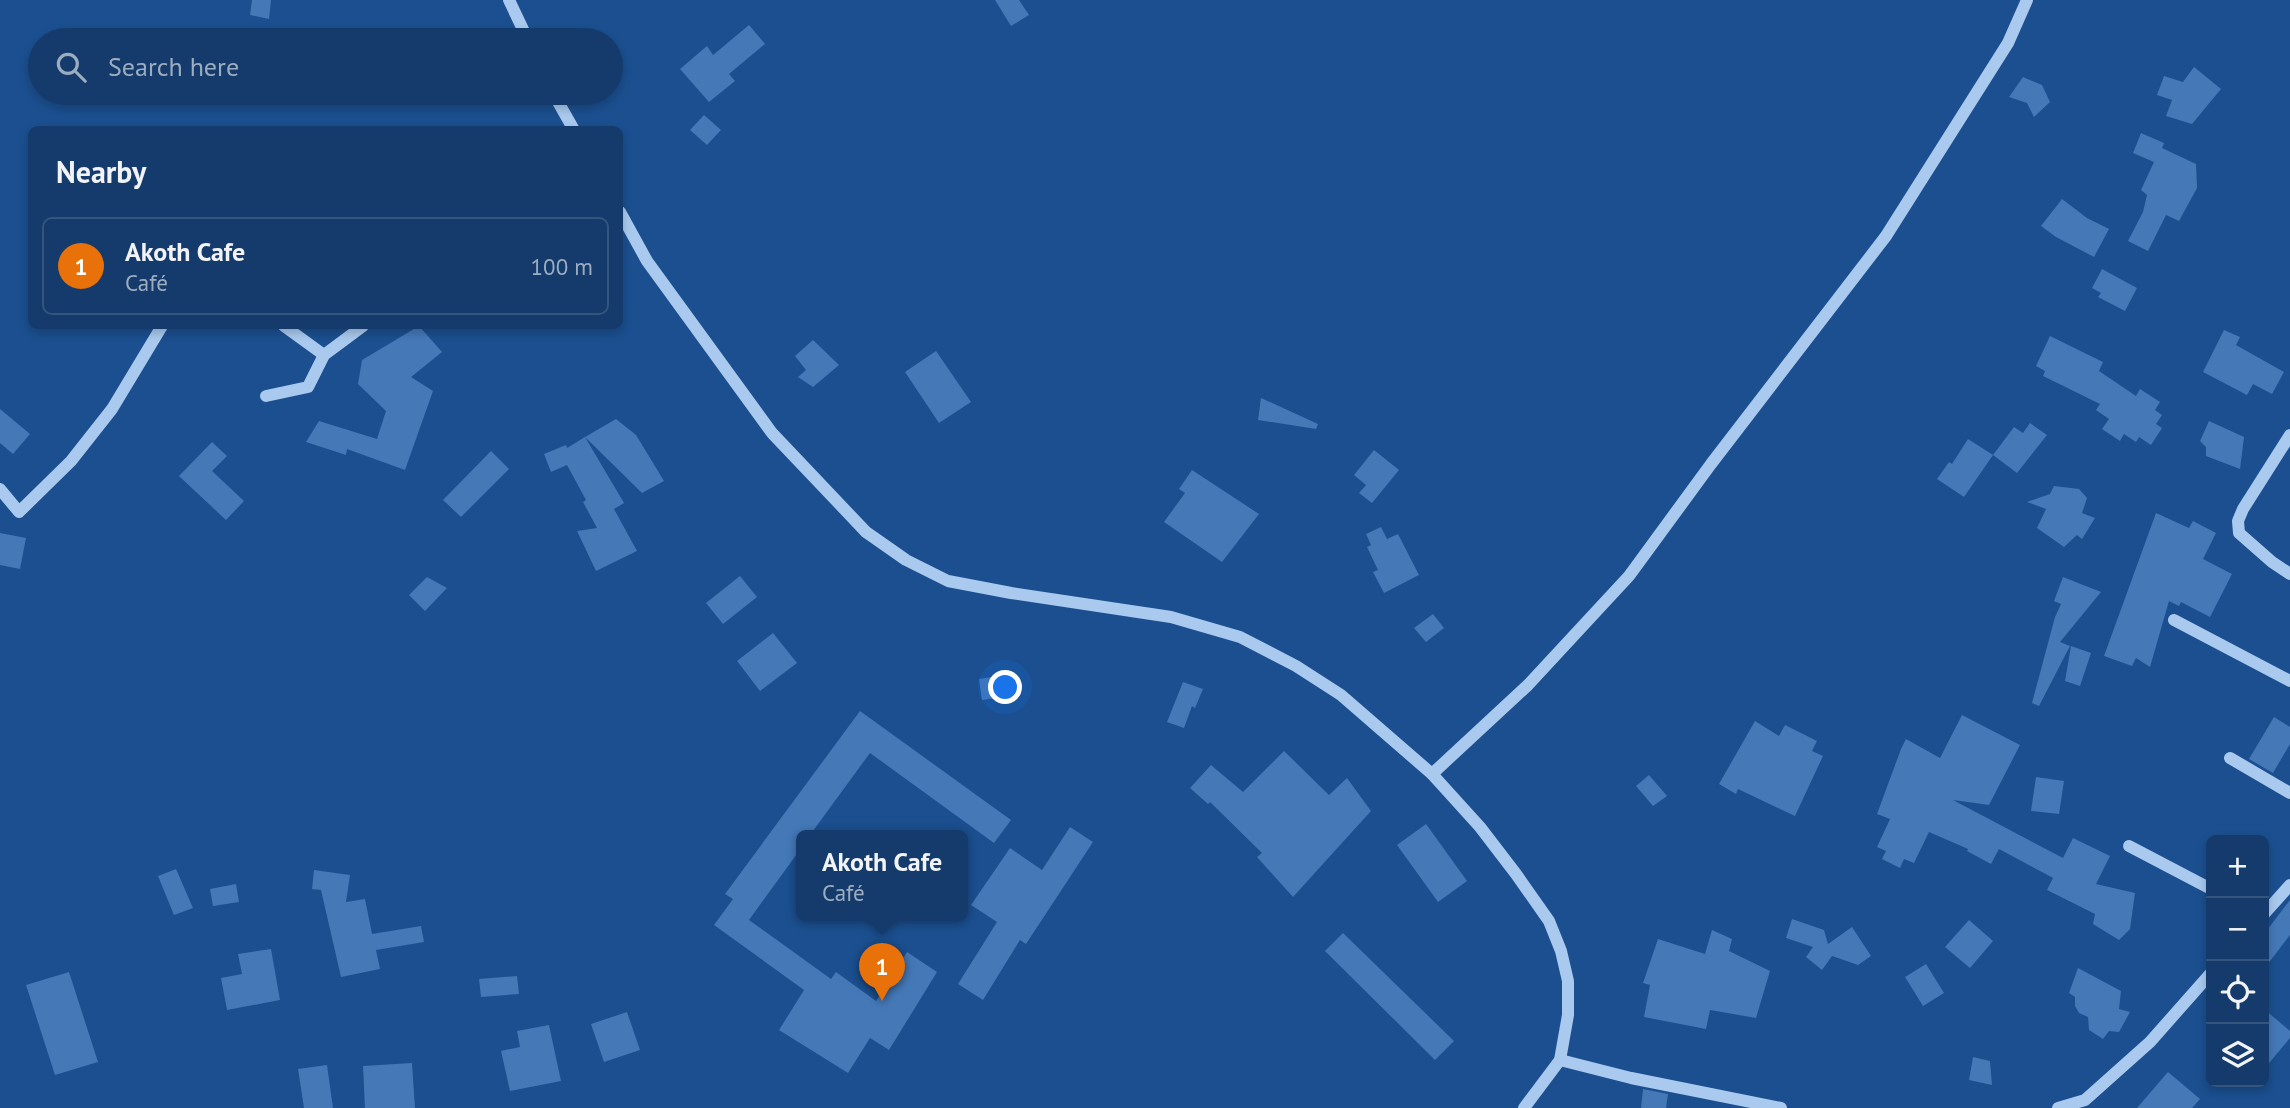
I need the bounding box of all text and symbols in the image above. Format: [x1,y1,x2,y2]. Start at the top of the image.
search box [28,28,623,105]
icon: search [52,48,90,86]
text: Search here [108,50,239,83]
text: Nearby [56,152,146,191]
text: Akoth Cafe [125,235,245,268]
text: 1 [74,252,88,281]
text: 100 m [531,252,593,281]
text: Café [125,268,168,297]
your location [988,670,1022,704]
popup [796,830,968,921]
map controls [2206,835,2269,1087]
button: + [2206,835,2269,898]
text: Akoth Cafe [822,845,942,878]
text: Café [822,878,865,907]
button: − [2206,898,2269,961]
pin: 1 [859,943,905,1001]
button: locate [2206,961,2269,1024]
button: layers [2206,1024,2269,1087]

